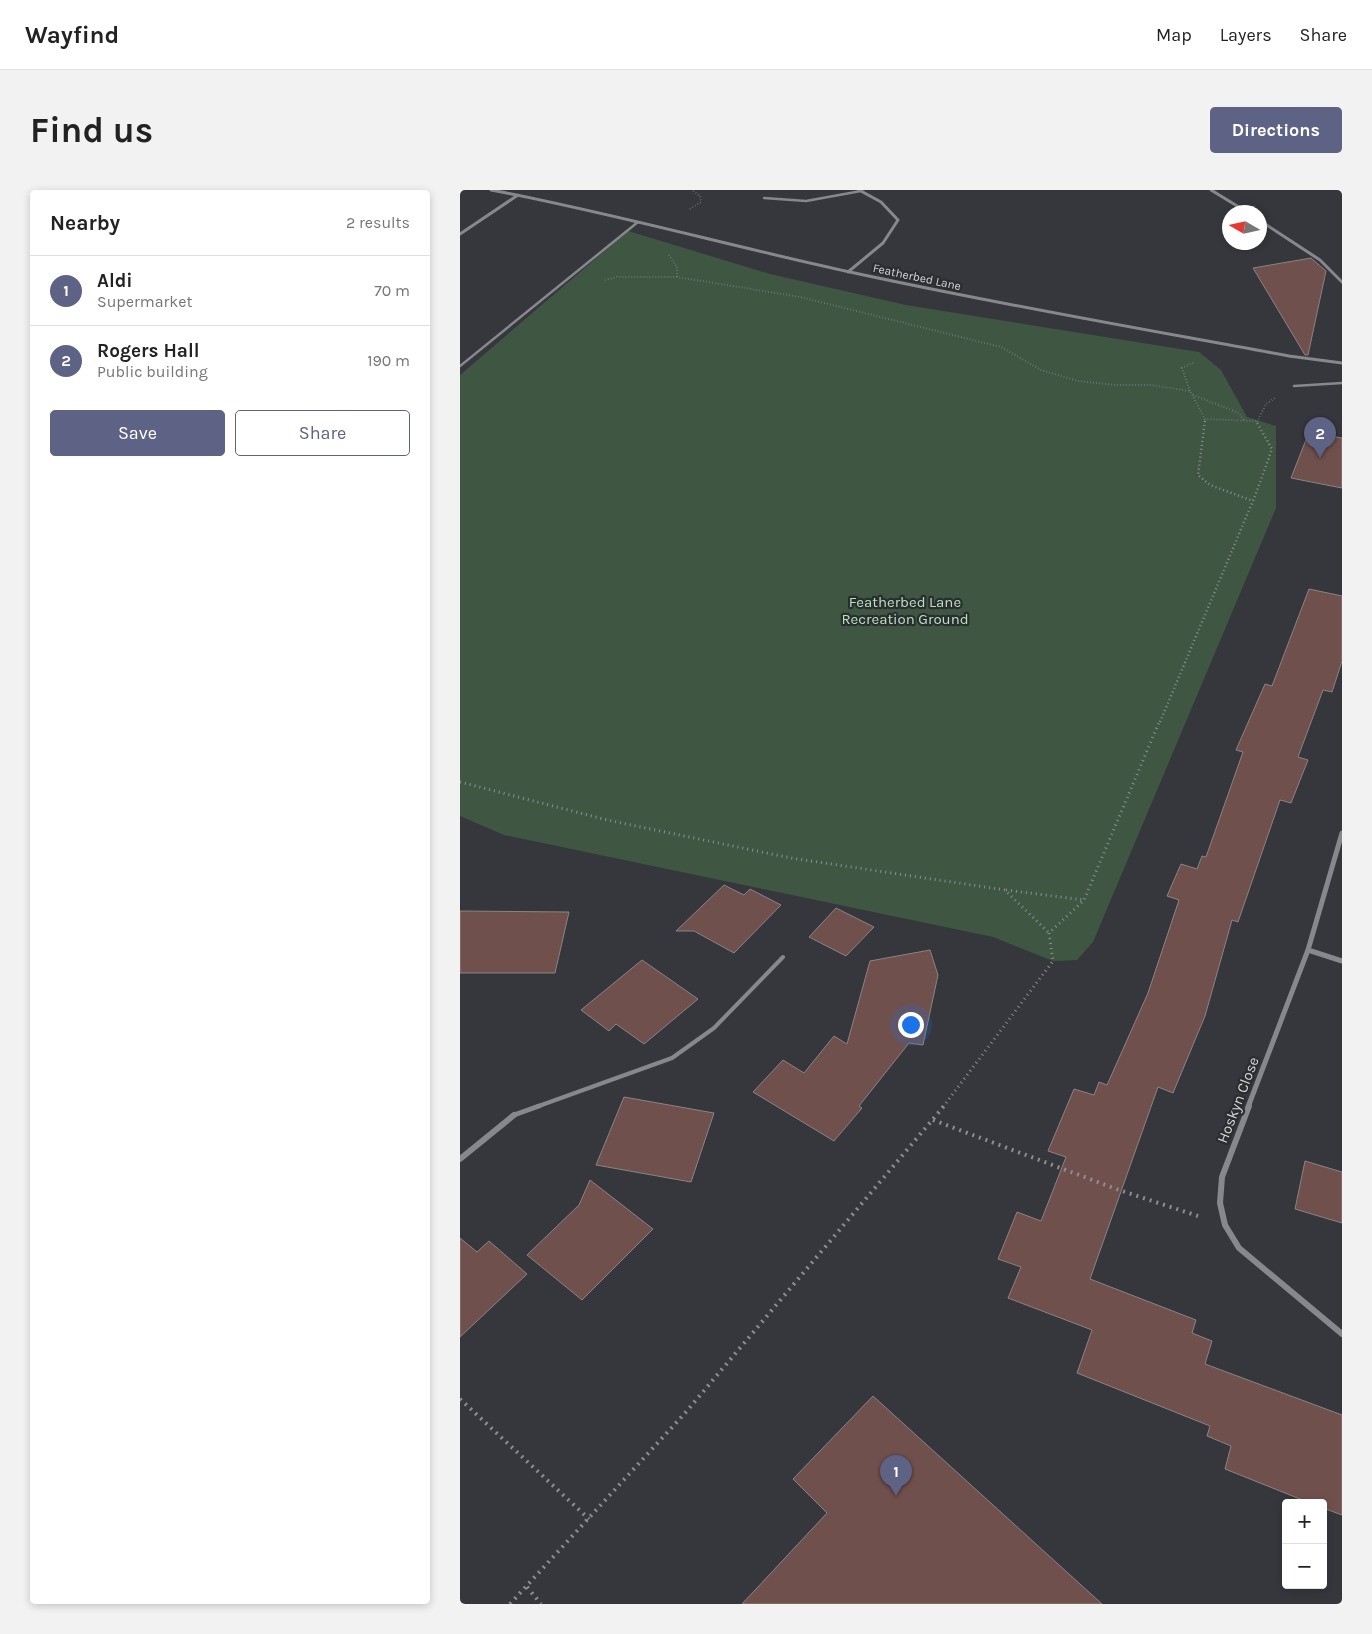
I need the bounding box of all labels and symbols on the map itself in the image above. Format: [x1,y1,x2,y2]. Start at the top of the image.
north arrow [1222,205,1267,250]
street label: Featherbed Lane [872,261,962,293]
pin: 2 [1304,417,1336,458]
park label: Featherbed Lane Recreation Ground [841,593,969,628]
your location [898,1012,924,1038]
street label: Hoskyn Close [1213,1054,1263,1146]
pin: 1 [880,1455,912,1496]

